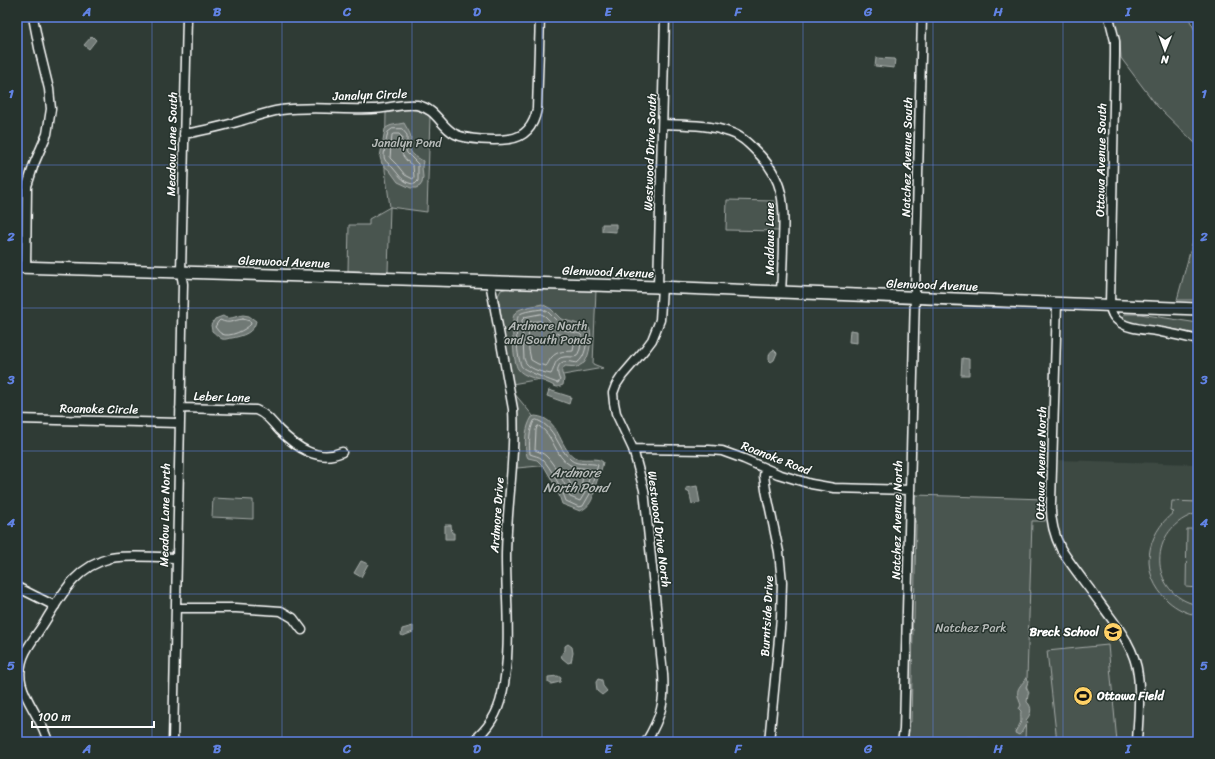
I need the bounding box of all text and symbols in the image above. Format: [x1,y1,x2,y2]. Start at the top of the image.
text: A [82,0,91,23]
text: B [213,0,222,23]
text: C [342,0,352,23]
text: D [473,0,481,23]
text: E [604,0,613,23]
text: F [733,0,742,23]
text: G [863,0,873,23]
text: H [992,0,1003,23]
text: I [1124,0,1132,23]
north arrow [1145,30,1185,70]
text: N [1160,50,1170,69]
text: 1 [8,82,14,105]
text: 1 [1201,82,1207,105]
street label: Janalyn Circle [331,83,408,107]
street label: Meadow Lane South [160,92,184,196]
street label: Westwood Drive South [637,93,663,211]
street label: Natchez Avenue South [895,97,919,217]
street label: Ottawa Avenue South [1089,103,1113,217]
park label: Janalyn Pond [371,132,442,154]
street label: Maddaus Lane [759,202,781,276]
text: 2 [6,225,15,248]
text: 2 [1199,225,1208,248]
street label: Glenwood Avenue [238,249,330,275]
street label: Glenwood Avenue [562,259,654,285]
street label: Glenwood Avenue [886,272,978,298]
park label: Ardmore North and South Ponds [504,315,592,351]
text: 3 [6,368,15,391]
text: 3 [1199,368,1208,391]
street label: Leber Lane [193,385,251,409]
street label: Roanoke Circle [60,397,139,421]
street label: Ottawa Avenue North [1029,406,1053,520]
street label: Roanoke Road [738,435,815,482]
street label: Natchez Avenue North [885,460,909,580]
water label: Ardmore North Pond [544,461,612,499]
street label: Meadow Lane North [153,463,177,567]
street label: Westwood Drive North [641,470,677,588]
street label: Ardmore Drive [483,476,511,555]
text: 4 [6,511,16,534]
text: 4 [1199,511,1209,534]
street label: Burntside Drive [754,575,780,657]
park label: Natchez Park [935,617,1007,639]
place label: Breck School [1029,621,1100,643]
school or university icon: Breck School [1102,621,1124,643]
text: 5 [7,654,15,677]
text: 5 [1200,654,1208,677]
sports icon: Ottawa Field [1072,685,1094,707]
place label: Ottawa Field [1096,685,1166,707]
scale bar [32,703,154,729]
text: 100 m [38,706,71,728]
text: A [82,737,91,759]
text: B [213,737,222,759]
text: C [342,737,352,759]
text: D [473,737,481,759]
text: E [604,737,613,759]
text: F [733,737,742,759]
text: G [863,737,873,759]
text: H [992,737,1003,759]
text: I [1124,737,1132,759]

